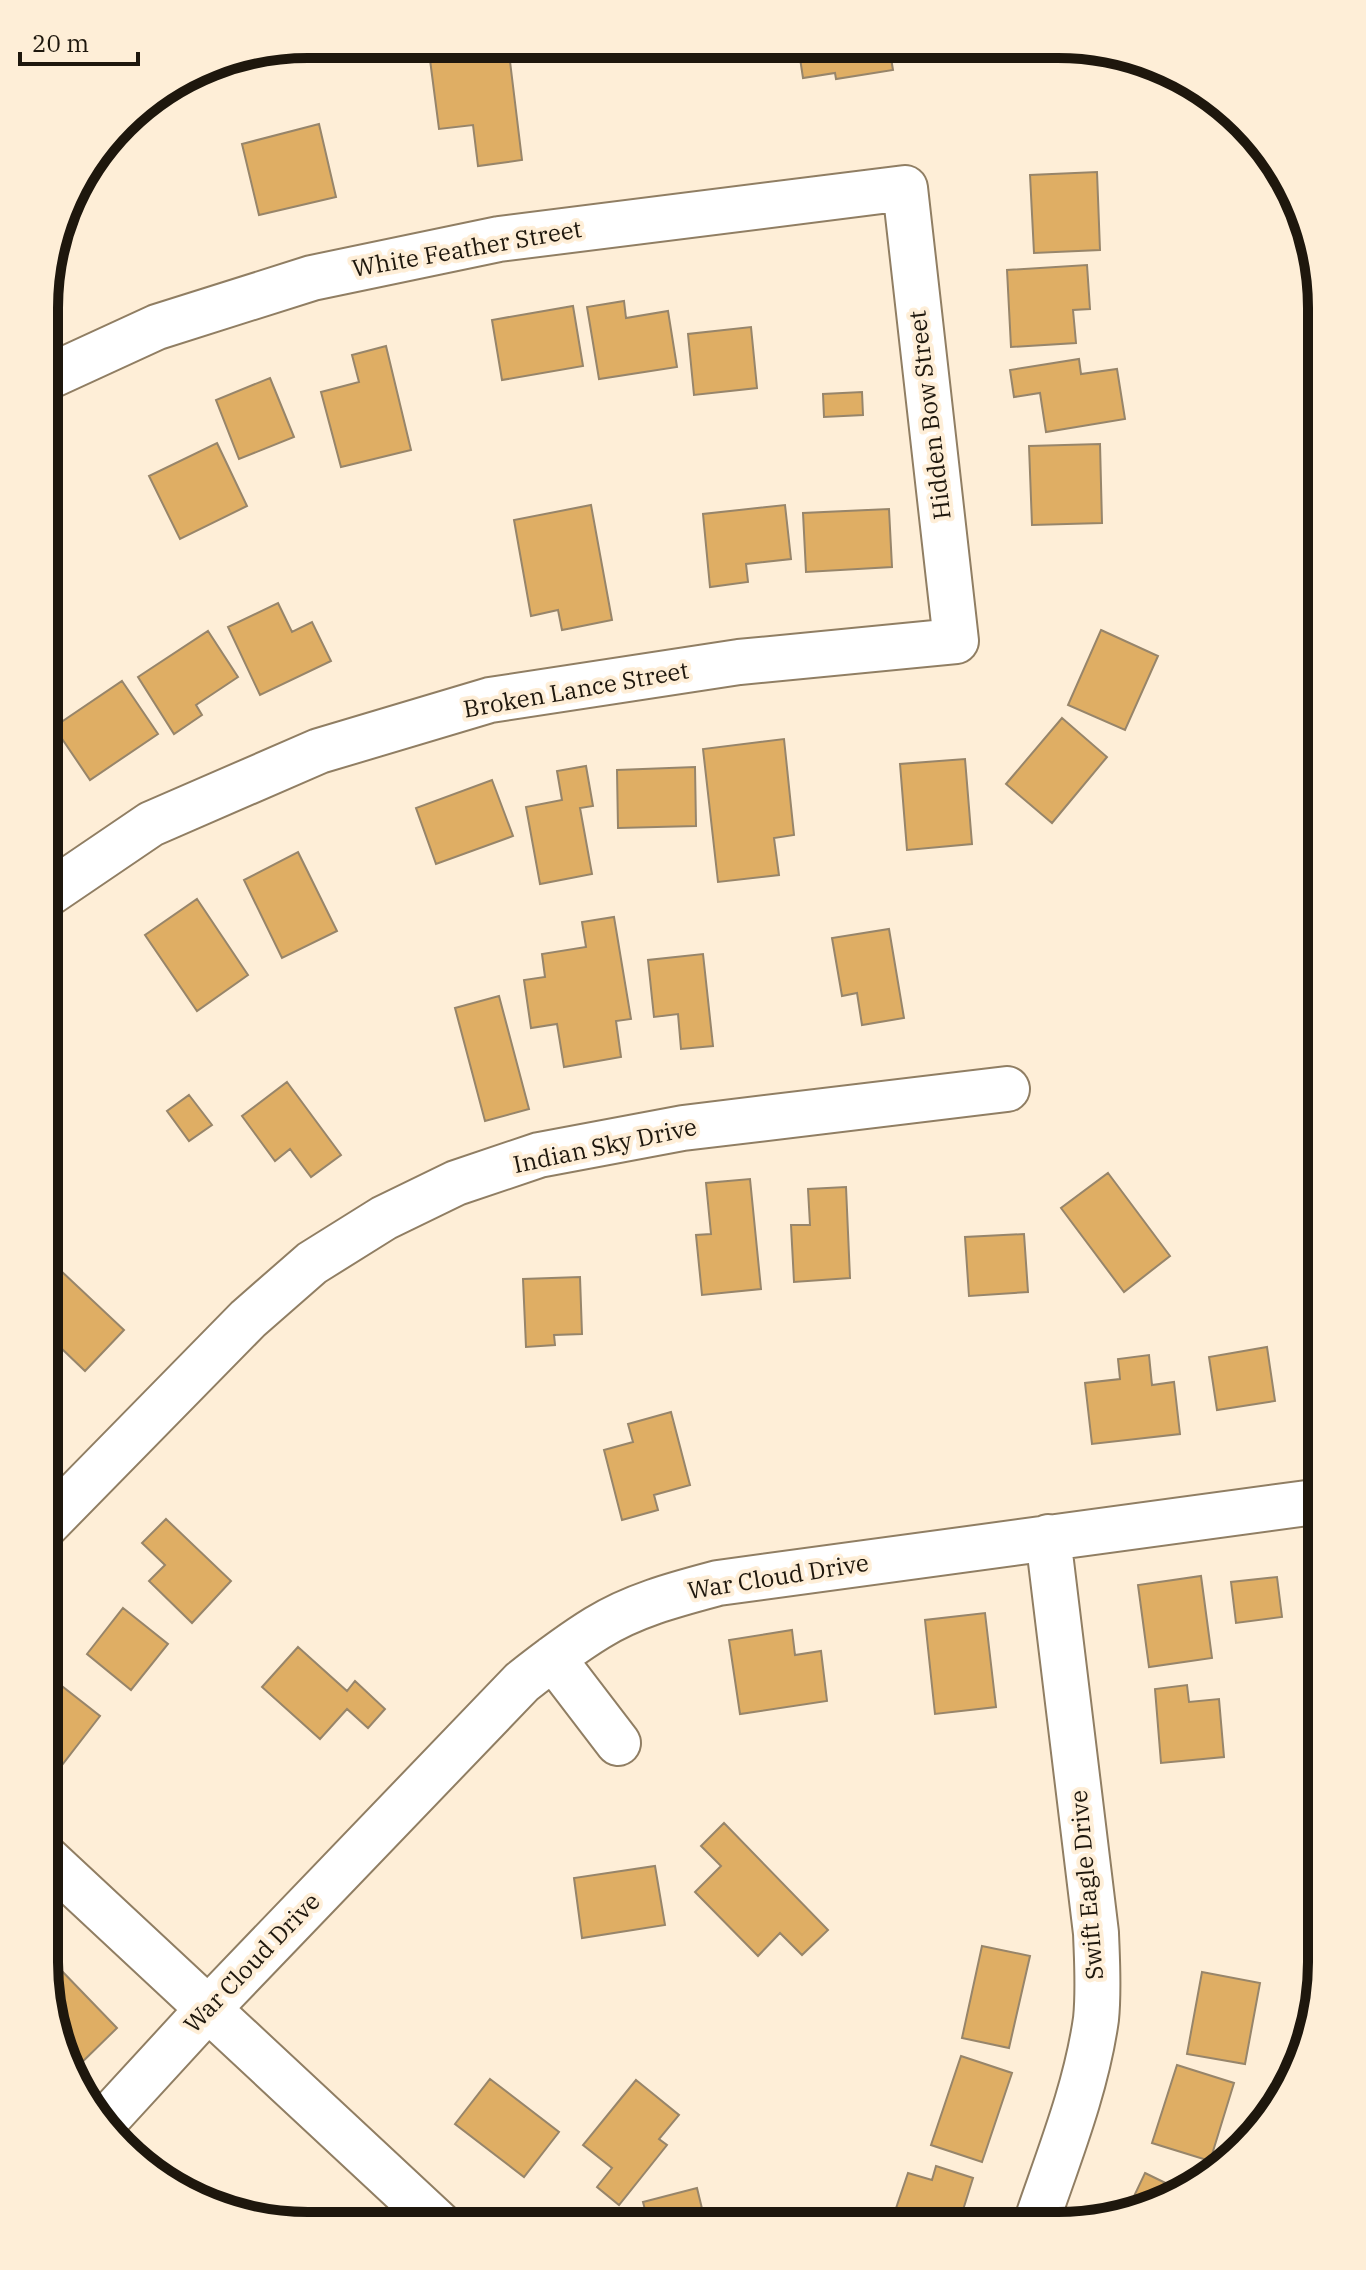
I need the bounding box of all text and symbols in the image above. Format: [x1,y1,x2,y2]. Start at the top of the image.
scale bar [20,16,138,66]
text: 20 m [32,27,89,59]
street label: White Feather Street [349,212,584,284]
street label: Hidden Bow Street [900,309,958,522]
street label: Broken Lance Street [461,653,691,725]
street label: Indian Sky Drive [510,1110,700,1180]
street label: War Cloud Drive [685,1546,871,1606]
street label: Swift Eagle Drive [1062,1789,1110,1981]
street label: War Cloud Drive [176,1885,326,2039]

